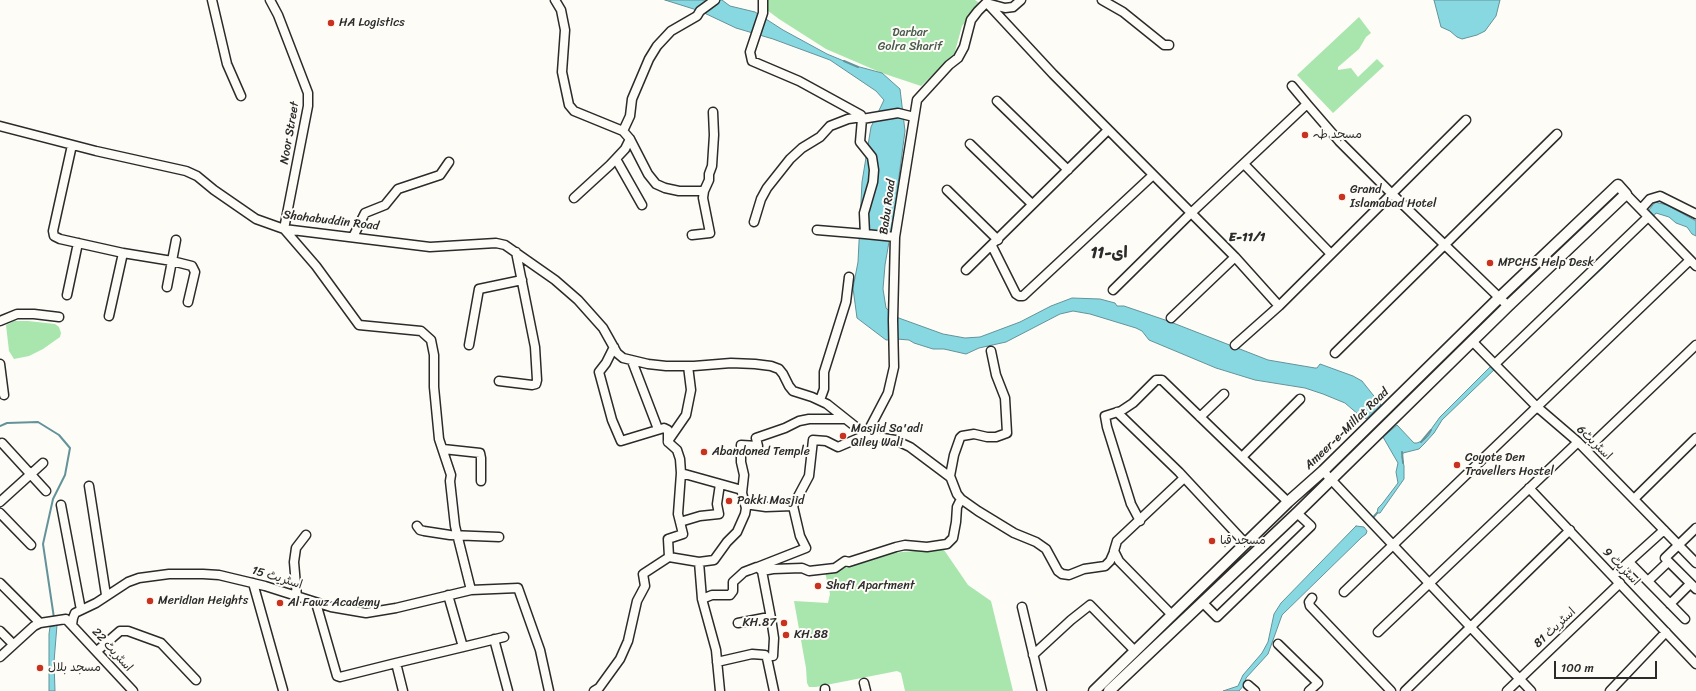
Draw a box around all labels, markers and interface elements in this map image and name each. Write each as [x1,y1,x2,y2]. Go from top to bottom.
place label: HA Logistics [339,16,405,30]
marker: HA Logistics [326,18,336,28]
park label: Darbar Golra Sharif [878,26,942,54]
street label: Noor Street [277,101,303,165]
place label: مسجد طہ [1313,128,1362,142]
marker: مسجد طہ [1300,130,1310,140]
street label: Babu Road [877,179,899,235]
place label: Grand Islamabad Hotel [1350,183,1436,211]
marker: Grand Islamabad Hotel [1337,192,1347,202]
street label: Shahabuddin Road [282,208,380,234]
district label: E-11/1 [1229,230,1265,246]
district label: ای-11 [1090,244,1128,264]
place label: MPCHS Help Desk [1498,256,1594,270]
marker: MPCHS Help Desk [1485,258,1495,268]
street label: Ameer-e-Millat Road [1302,385,1392,473]
place label: Masjid Sa'adi Qiley Wali [851,422,923,450]
street label: اسٹریٹ6 [1573,423,1615,463]
marker: Masjid Sa'adi Qiley Wali [838,431,848,441]
place label: Abandoned Temple [712,445,810,459]
marker: Abandoned Temple [699,447,709,457]
place label: Coyote Den Travellers Hostel [1465,451,1554,479]
marker: Coyote Den Travellers Hostel [1452,460,1462,470]
place label: Pakki Masjid [737,494,804,508]
marker: Pakki Masjid [724,496,734,506]
place label: مسجد قبا [1220,534,1266,548]
marker: مسجد قبا [1207,536,1217,546]
street label: اسٹریٹ 9 [1599,545,1643,589]
street label: اسٹریٹ 15 [250,563,304,593]
place label: Shafi Apartment [826,579,915,593]
marker: Shafi Apartment [813,581,823,591]
place label: Meridian Heights [158,594,248,608]
marker: Meridian Heights [145,596,155,606]
place label: Al Fawz Academy [288,596,380,610]
marker: Al Fawz Academy [275,598,285,608]
street label: اسٹریٹ 81 [1531,605,1579,651]
place label: KH.87 [742,616,776,630]
marker: KH.87 [779,618,789,628]
street label: اسٹریٹ 22 [89,625,135,675]
place label: KH.88 [794,628,828,642]
marker: KH.88 [781,630,791,640]
scale bar [1556,653,1659,679]
text: 100 m [1561,657,1594,679]
place label: مسجد بلال [48,661,101,675]
marker: مسجد بلال [35,663,45,673]

